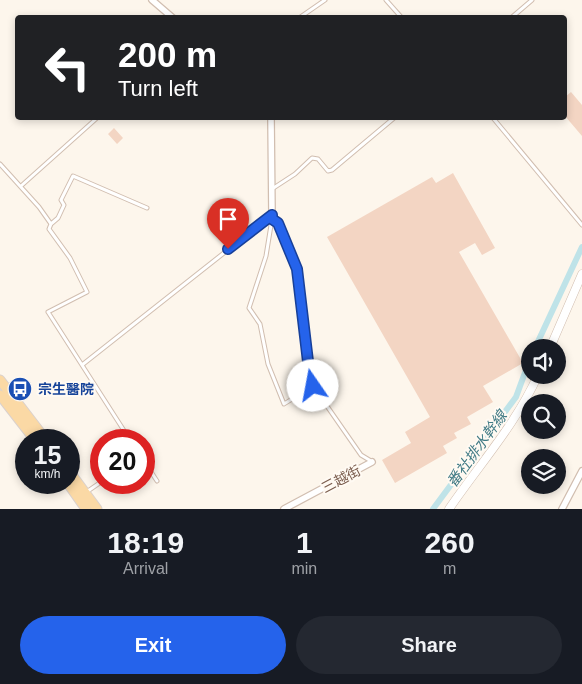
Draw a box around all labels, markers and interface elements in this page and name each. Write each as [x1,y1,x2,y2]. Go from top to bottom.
icon: left [35,35,100,100]
text: 200 m [118,35,217,74]
text: Turn left [118,76,198,101]
pin [207,198,249,249]
icon: arrive [214,205,242,233]
map controls [521,339,566,494]
button: sound [521,339,566,384]
position arrow [286,359,338,411]
bus stop icon: 宗生醫院 [7,376,33,402]
place label: 宗生醫院 [38,381,94,397]
button: search [521,394,566,439]
water label: 番社排水幹線 [443,406,511,490]
speed limit sign: 20 [90,429,155,494]
text: 15 [34,441,61,469]
button: layers [521,449,566,494]
street label: 三越街 [319,462,363,496]
text: km/h [34,467,61,481]
text: 18:19 [107,526,184,559]
text: 1 [296,526,313,559]
text: 260 [425,526,475,559]
text: Arrival [123,560,168,577]
text: min [291,560,317,577]
text: m [443,560,456,577]
button: Exit [20,616,286,674]
button: Share [296,616,562,674]

